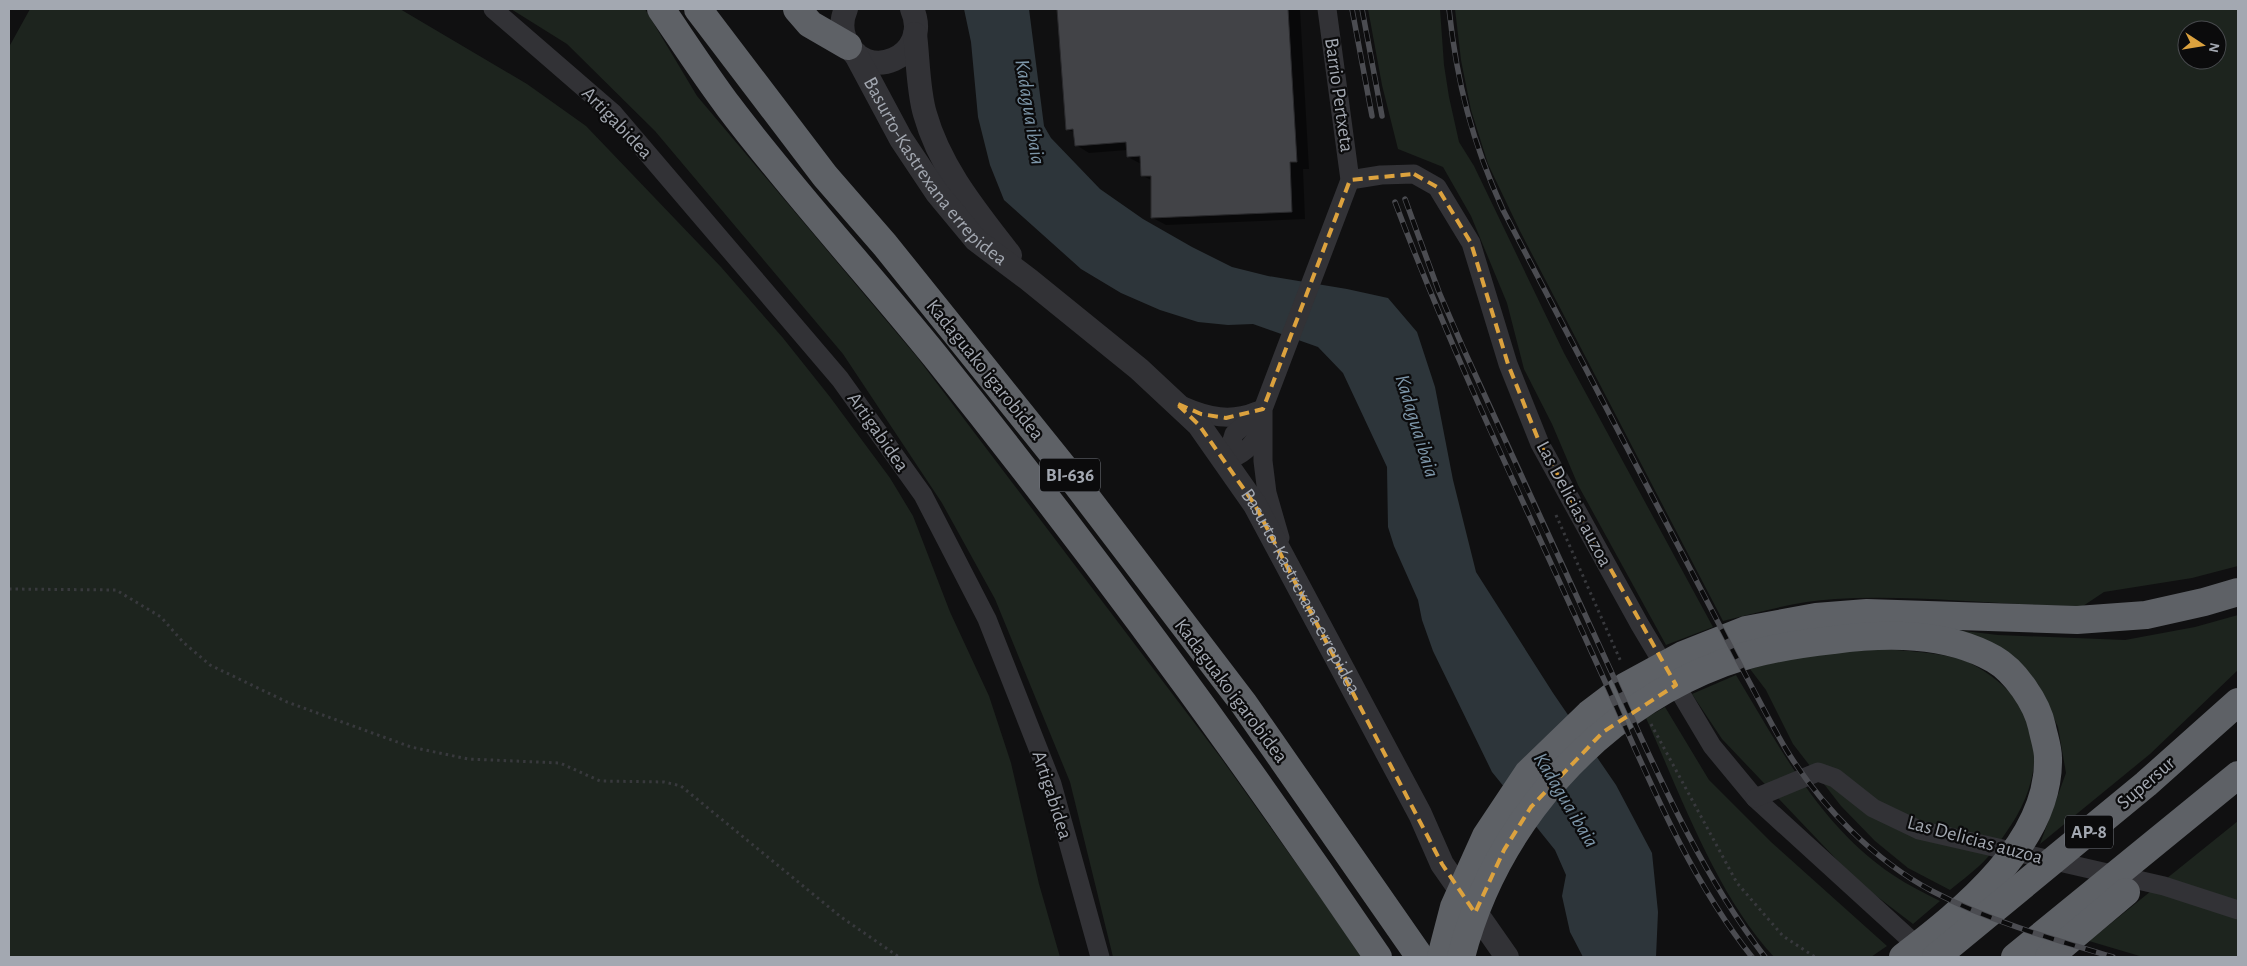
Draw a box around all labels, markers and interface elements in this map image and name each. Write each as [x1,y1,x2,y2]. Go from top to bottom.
north arrow [2177,20,2227,70]
street label: Barrio Pertxeta [1321,36,1357,154]
text: N [2206,41,2222,54]
water label: Kadagua ibaia [1011,58,1049,166]
street label: Basurto-Kastrexana errepidea [860,74,1011,269]
street label: Artigabidea [578,83,656,163]
street label: Kadaguako igarobidea [922,296,1048,444]
water label: Kadagua ibaia [1391,372,1443,480]
street label: Artigabidea [844,389,912,475]
street label: Las Delicias auzoa [1533,438,1615,570]
road number: BI-636 [1040,458,1100,492]
street label: Basurto-Kastrexana errepidea [1237,485,1364,698]
street label: Kadaguako igarobidea [1171,615,1291,767]
street label: Artigabidea [1028,748,1076,842]
water label: Kadagua ibaia [1530,749,1602,851]
street label: Supersur [2113,752,2179,813]
street label: Las Delicias auzoa [1905,812,2045,868]
road number: AP-8 [2065,816,2113,849]

